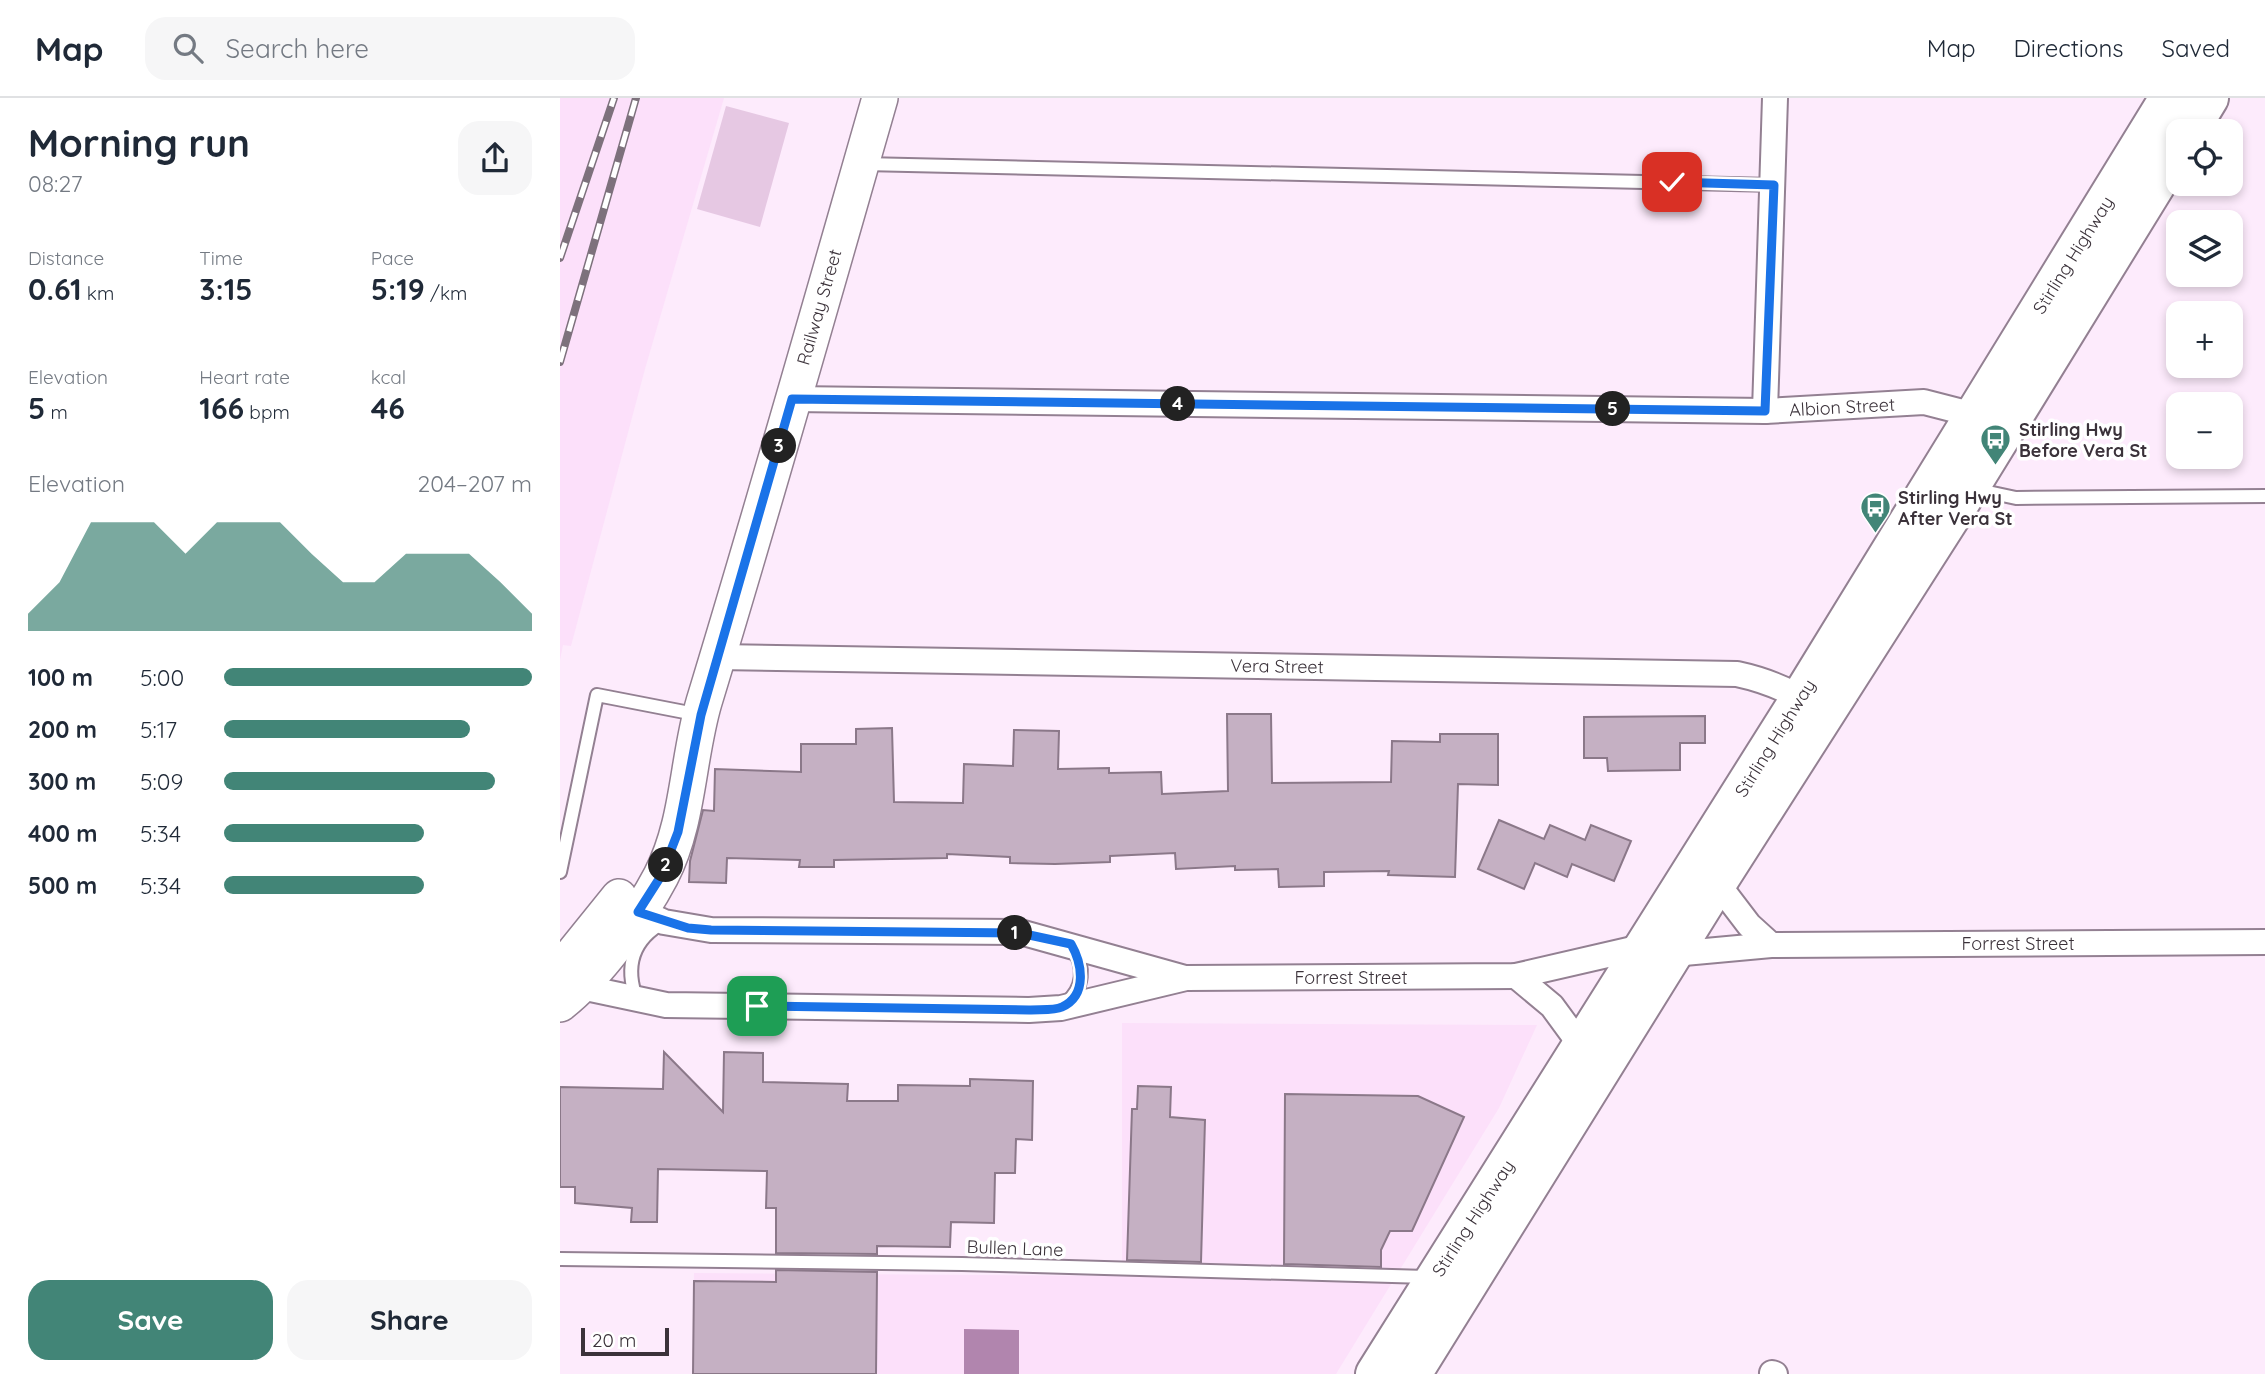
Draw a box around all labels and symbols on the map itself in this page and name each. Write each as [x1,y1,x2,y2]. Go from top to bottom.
pin [1642,152,1702,212]
street label: Stirling Highway [2028,192,2118,318]
street label: Railway Street [791,246,847,368]
pin: 4 [1160,386,1196,422]
pin: 5 [1596,392,1630,426]
street label: Albion Street [1789,393,1895,421]
place label: Stirling Hwy Before Vera St [2019,418,2147,462]
bus stop icon: Stirling Hwy Before Vera St [1979,422,2013,466]
pin: 3 [762,428,796,464]
place label: Stirling Hwy After Vera St [1898,486,2013,530]
bus stop icon: Stirling Hwy After Vera St [1858,490,1892,534]
street label: Vera Street [1230,654,1324,678]
street label: Stirling Highway [1730,675,1820,801]
pin: 2 [648,848,684,882]
pin: 1 [998,916,1032,950]
street label: Forrest Street [1961,932,2075,955]
street label: Forrest Street [1294,966,1408,989]
pin [727,976,787,1036]
street label: Stirling Highway [1427,1155,1519,1281]
street label: Bullen Lane [966,1235,1064,1261]
scale bar [581,1325,668,1357]

